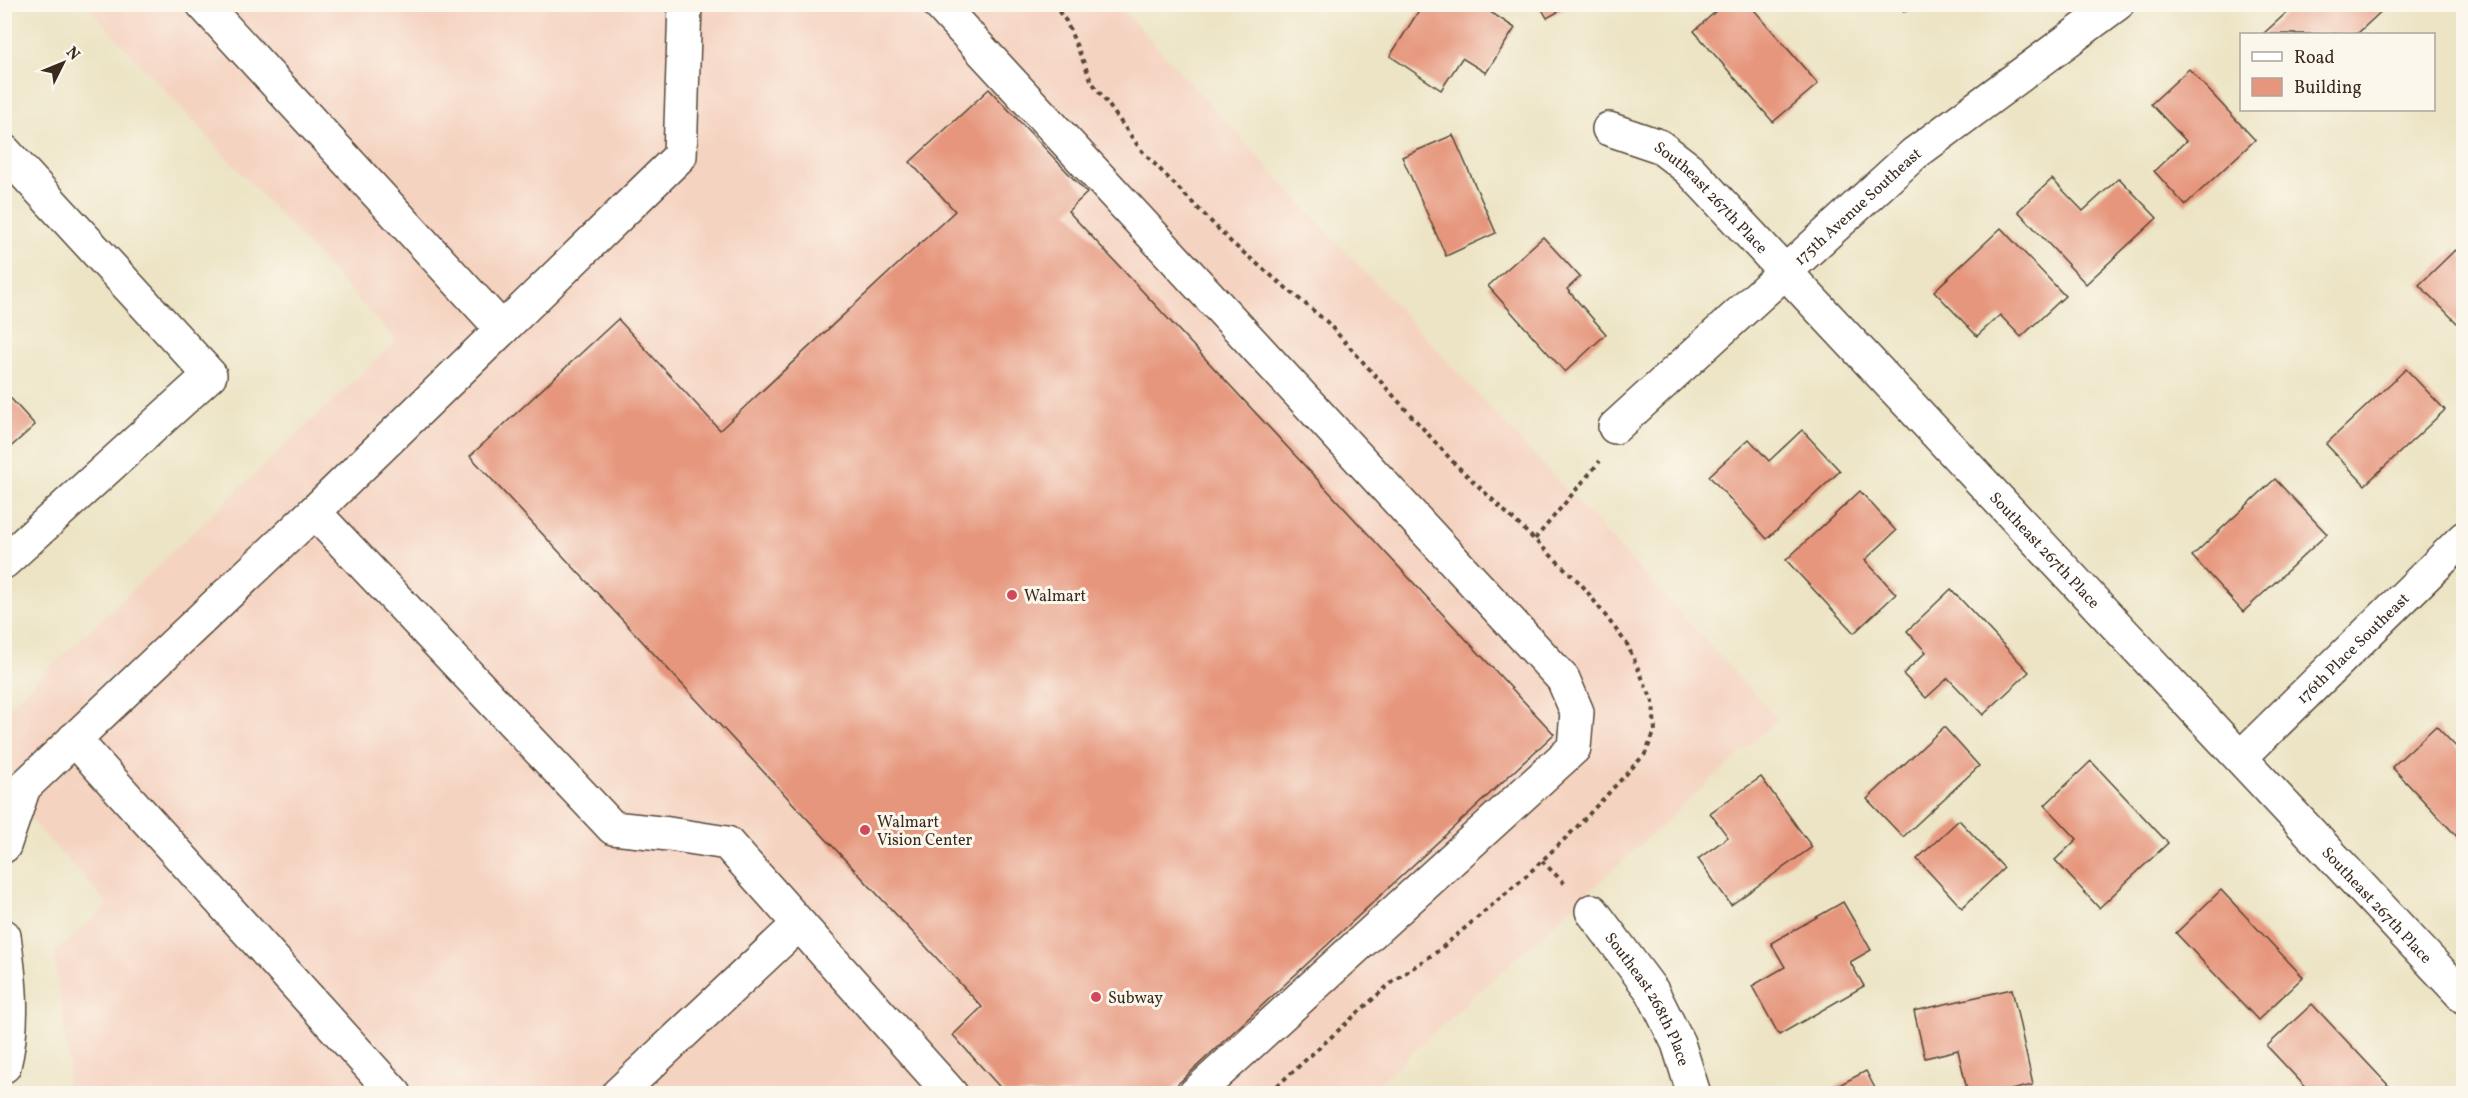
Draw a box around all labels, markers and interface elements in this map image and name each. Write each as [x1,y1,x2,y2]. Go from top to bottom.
north arrow [33,33,93,93]
legend [2240,33,2435,111]
text: N [60,42,85,66]
text: Road [2294,46,2335,71]
text: Building [2294,76,2362,101]
street label: Southeast 267th Place [1649,137,1772,259]
street label: 175th Avenue Southeast [1790,143,1927,271]
street label: Southeast 267th Place [1984,488,2104,614]
place label: Walmart [1024,586,1087,608]
marker: Walmart [1005,588,1019,602]
street label: 176th Place Southeast [2292,588,2415,710]
place label: Walmart Vision Center [877,812,973,852]
marker: Walmart Vision Center [858,823,872,837]
street label: Southeast 267th Place [2316,843,2436,969]
street label: Southeast 268th Place [1599,928,1694,1069]
place label: Subway [1108,988,1163,1010]
marker: Subway [1089,990,1103,1004]

